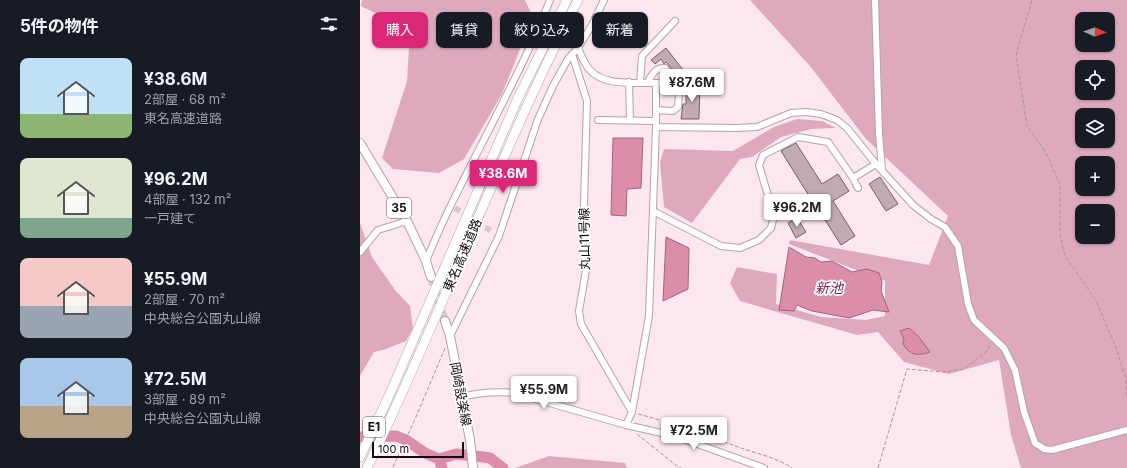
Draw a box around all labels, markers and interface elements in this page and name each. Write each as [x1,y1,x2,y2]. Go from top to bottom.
chip: 購入 [372,12,428,48]
chip: 賃貸 [436,12,492,48]
chip: 絞り込み [500,12,584,48]
chip: 新着 [592,12,648,48]
north arrow [1075,12,1115,52]
map controls [1075,12,1115,244]
icon: filters [318,13,340,35]
text: 5件の物件 [20,16,99,36]
button: locate [1075,60,1115,100]
text: ¥38.6M [144,69,207,89]
pin: ¥87.6M [659,69,725,103]
icon: home [52,74,100,122]
text: ¥87.6M [669,74,715,90]
text: 2部屋 · 68 m² [144,91,226,107]
button: layers [1075,108,1115,148]
text: 東名高速道路 [144,110,222,126]
button: + [1075,156,1115,196]
pin: ¥38.6M [470,160,536,194]
text: ¥38.6M [479,165,527,181]
text: ¥96.2M [144,169,208,189]
icon: home [52,174,100,222]
text: 4部屋 · 132 m² [144,191,232,207]
pin: ¥96.2M [764,194,830,228]
road number: 35 [387,198,411,218]
text: ¥96.2M [773,199,821,215]
button: − [1075,204,1115,244]
street label: 丸山11号線 [575,208,593,270]
text: 一戸建て [144,210,196,226]
street label: 東名高速道路 [439,216,485,294]
text: ¥55.9M [144,269,207,289]
icon: home [52,274,100,322]
water label: 新池 [815,279,845,296]
text: 2部屋 · 70 m² [144,291,225,307]
text: 中央総合公園丸山線 [144,310,261,326]
street label: 岡崎設楽線 [447,361,475,427]
text: ¥72.5M [144,369,207,389]
icon: home [52,374,100,422]
pin: ¥55.9M [511,376,577,410]
text: ¥55.9M [520,381,568,397]
text: 3部屋 · 89 m² [144,391,226,407]
text: 中央総合公園丸山線 [144,410,261,426]
road number: E1 [363,417,385,437]
pin: ¥72.5M [661,417,727,451]
text: ¥72.5M [670,422,718,438]
scale bar [372,440,464,459]
text: 100 m [378,442,409,456]

